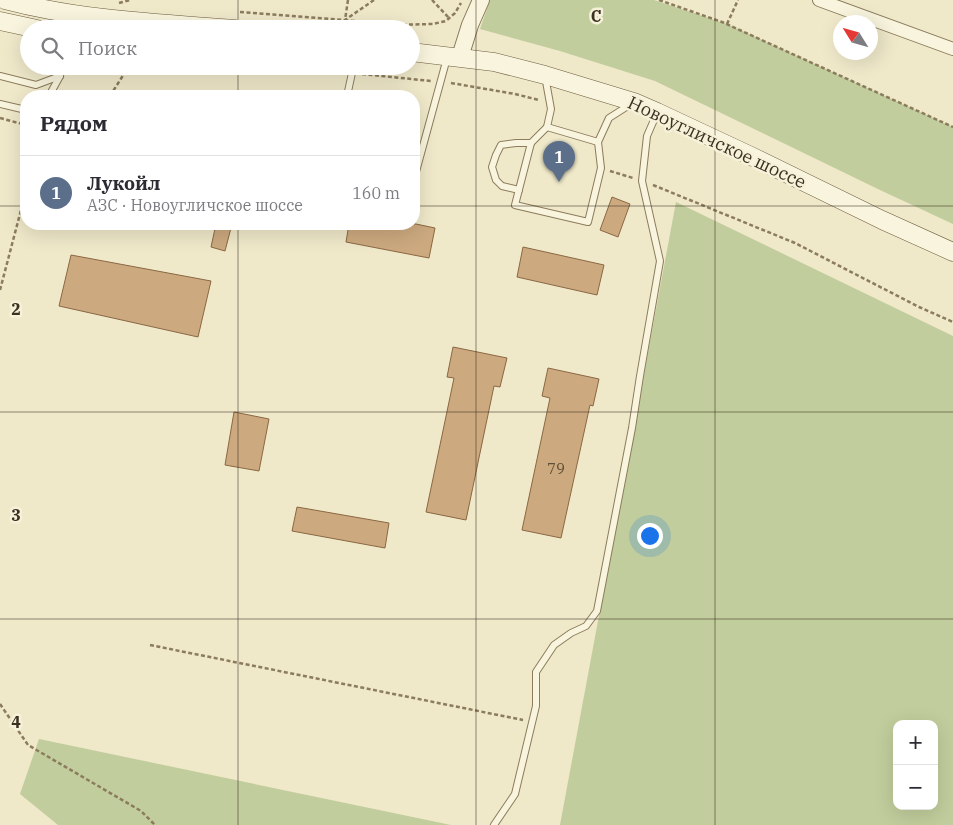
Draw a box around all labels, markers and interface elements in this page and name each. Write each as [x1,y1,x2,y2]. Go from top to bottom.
text: C [591,6,601,26]
north arrow [833,15,878,60]
search box [20,20,420,75]
icon: search [38,34,66,62]
text: Поиск [78,36,137,60]
street label: Новоугличское шоссе [624,91,810,193]
text: Рядом [40,109,108,137]
pin: 1 [543,141,575,182]
text: Лукойл [87,171,160,195]
text: 1 [51,183,61,203]
text: 160 m [352,183,400,203]
text: АЗС · Новоугличское шоссе [87,195,303,215]
text: 2 [11,299,21,319]
house number: 79 [547,459,565,478]
text: 3 [11,505,21,525]
your location [637,523,663,549]
text: 4 [11,712,21,732]
map controls [893,720,938,810]
button: + [893,720,938,765]
button: − [893,765,938,810]

